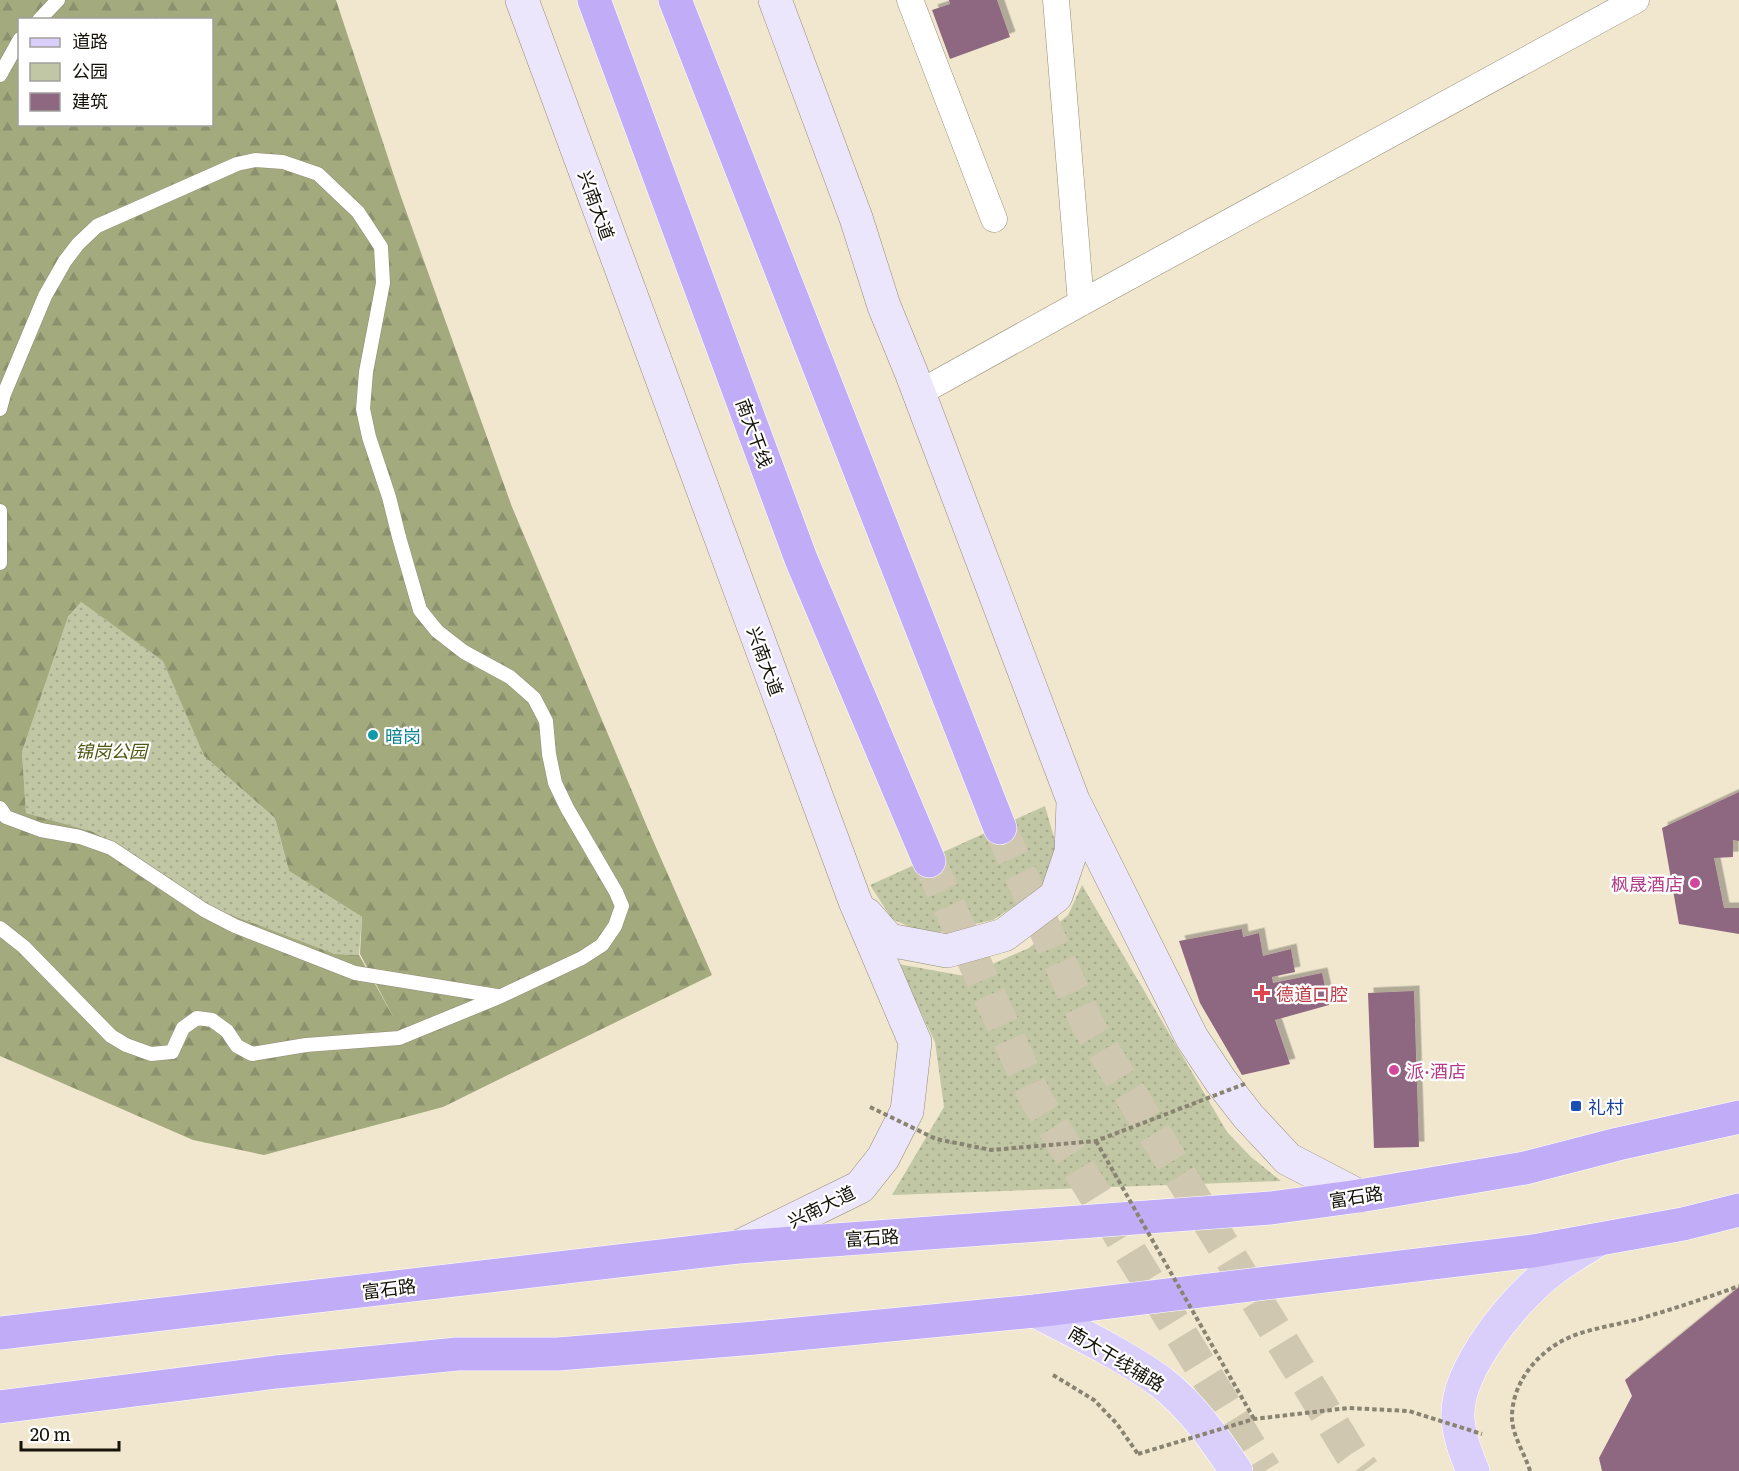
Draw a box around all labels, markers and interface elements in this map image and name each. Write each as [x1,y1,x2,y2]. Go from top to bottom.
legend [18,18,213,126]
text: 道路 [72,27,108,54]
text: 公园 [72,57,108,84]
text: 建筑 [72,87,108,114]
street label: 兴南大道 [572,167,622,243]
street label: 南大干线 [730,395,780,471]
street label: 兴南大道 [741,623,791,699]
place label: 暗岗 [385,722,421,749]
marker: 暗岗 [366,728,380,742]
park label: 锦岗公园 [75,737,150,764]
place label: 枫晟酒店 [1611,870,1683,897]
marker: 枫晟酒店 [1688,876,1702,890]
place label: 德道口腔 [1276,980,1348,1007]
marker: 德道口腔 [1253,984,1271,1002]
place label: 派·酒店 [1406,1057,1466,1084]
marker: 派·酒店 [1387,1063,1401,1077]
place label: 礼村 [1588,1093,1624,1120]
marker: 礼村 [1569,1099,1583,1113]
street label: 兴南大道 [783,1178,859,1234]
street label: 富石路 [1327,1178,1385,1214]
street label: 富石路 [844,1222,900,1252]
street label: 富石路 [361,1271,417,1305]
street label: 南大干线辅路 [1064,1319,1170,1397]
scale bar [21,1414,118,1452]
text: 20 m [30,1420,71,1447]

